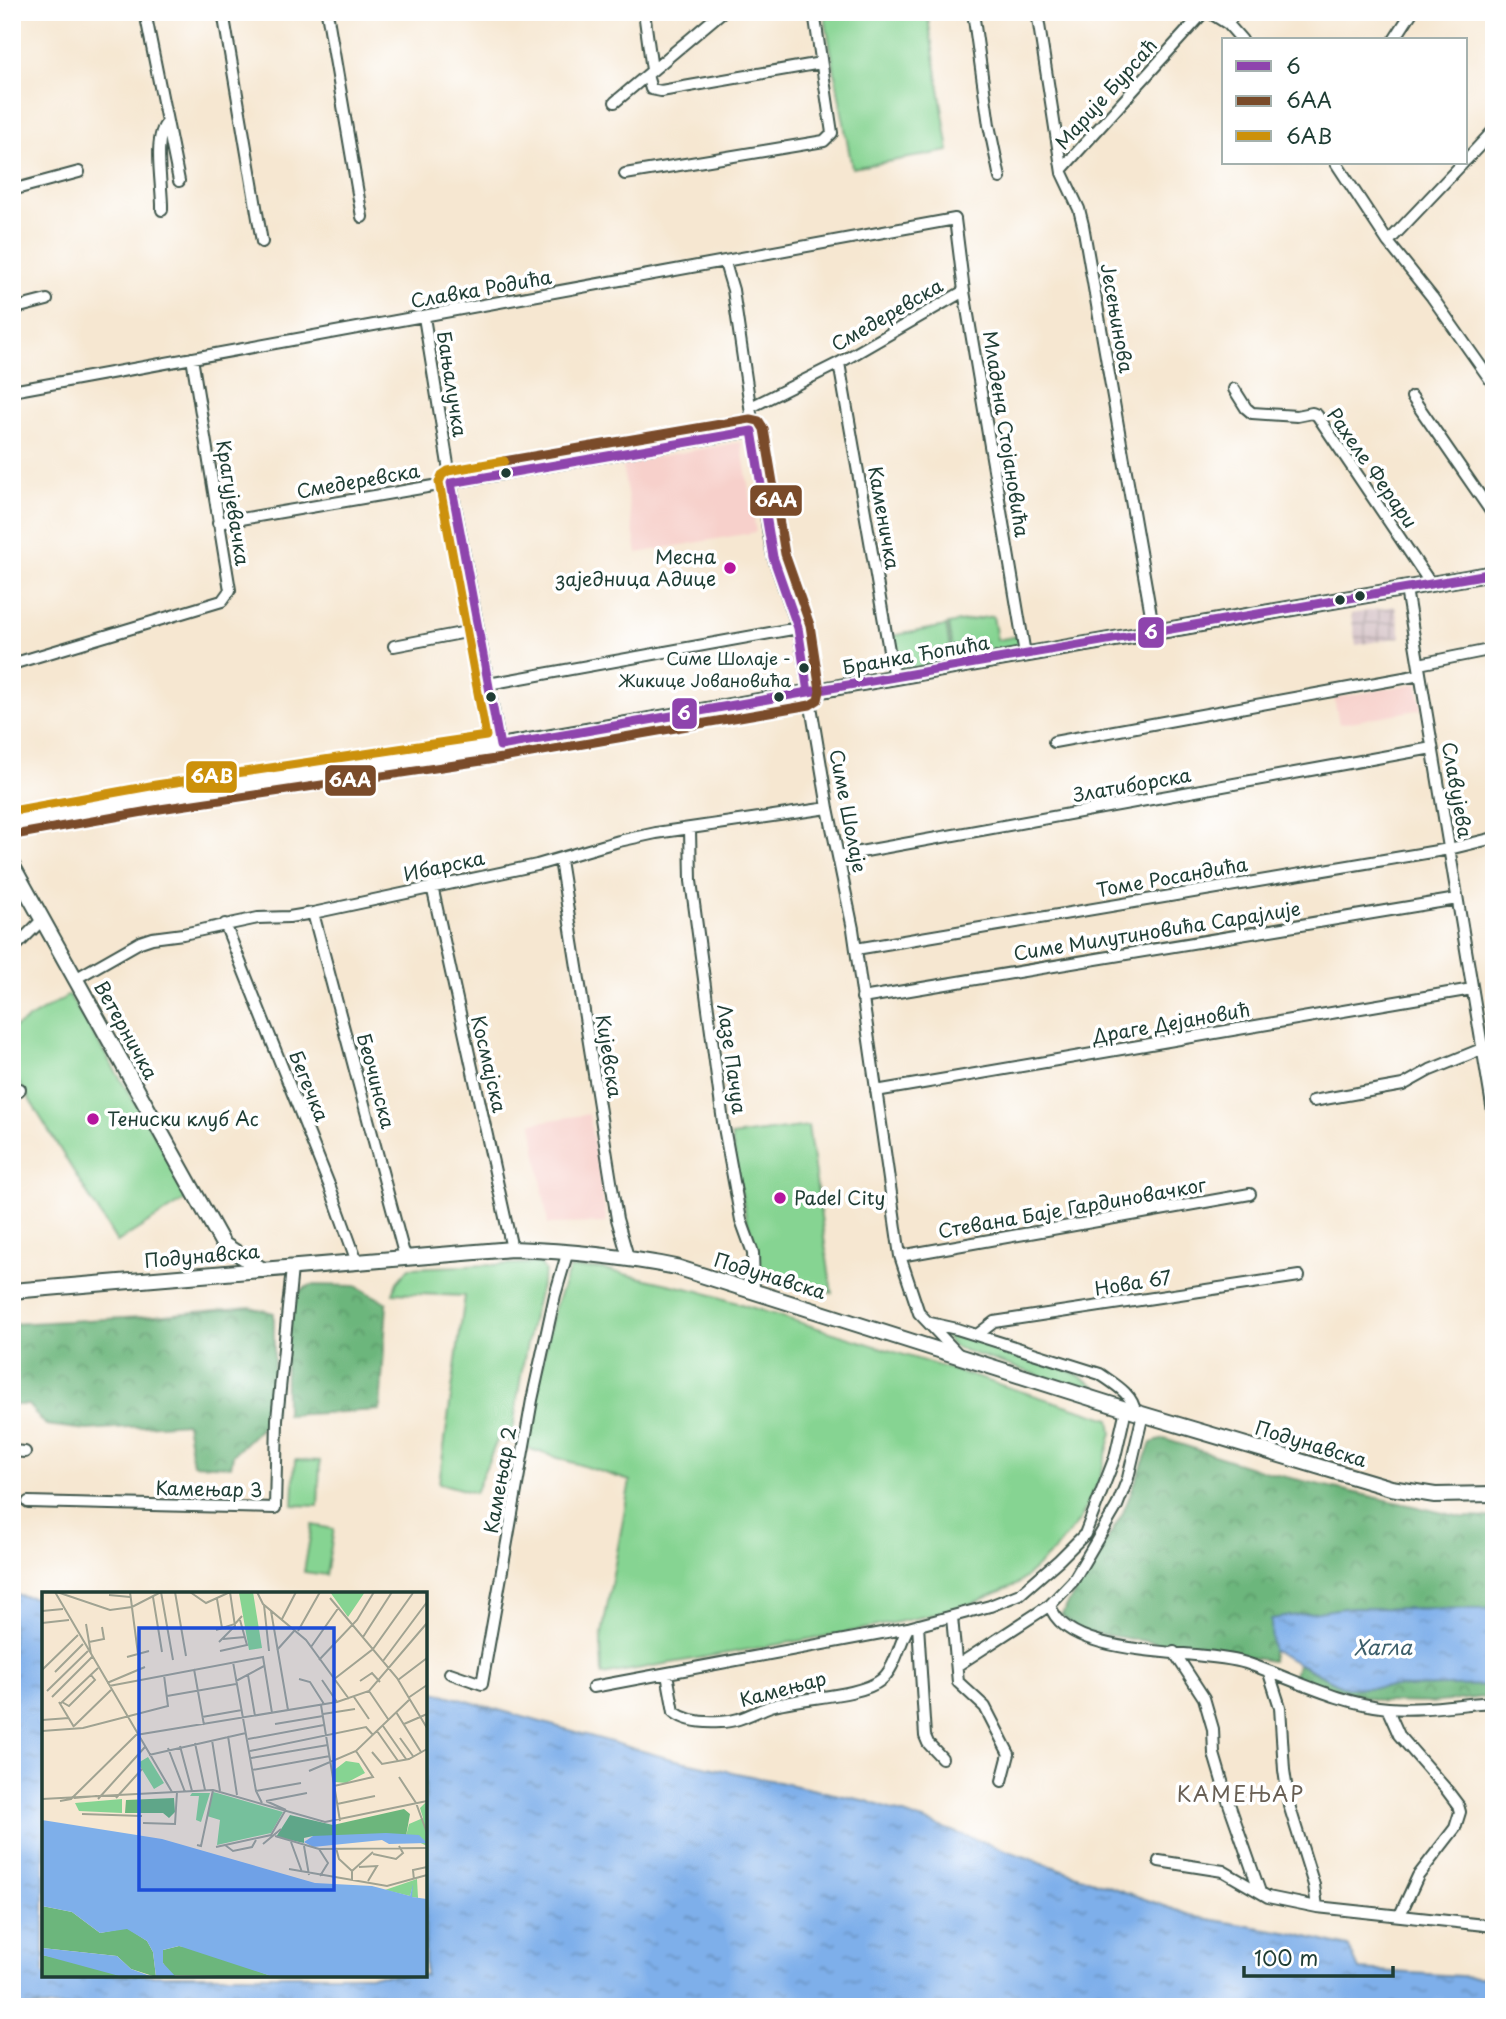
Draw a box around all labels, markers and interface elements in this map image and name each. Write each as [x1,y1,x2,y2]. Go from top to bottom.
street label: Марије Бурсаћ [1048,32,1163,155]
legend [1222,38,1468,164]
text: 6 [1286,49,1301,81]
text: 6AA [1286,83,1332,115]
text: 6AB [1286,119,1332,151]
street label: Јесењинова [1095,261,1141,375]
street label: Славка Родића [408,262,554,314]
street label: Смедеревска [826,271,948,357]
street label: Бањалучка [431,329,475,439]
street label: Младена Стојановића [977,329,1037,539]
street label: Рахеле Ферари [1321,401,1425,533]
street label: Крагујевачка [210,438,258,568]
street label: Смедеревска [294,455,422,505]
street label: Каменичка [862,464,908,572]
unlabelled marker [499,466,513,480]
line badge: 6AA [749,484,803,517]
text: 6AA [755,485,797,513]
place label: Месна заједница Адице [555,542,716,592]
marker: Месна заједница Адице [722,560,738,576]
unlabelled marker [1353,589,1367,603]
unlabelled marker [1333,593,1347,607]
line badge: 6 [1137,616,1165,649]
text: 6 [1144,617,1158,645]
street label: Бранка Ћопића [840,627,991,681]
place label: Симе Шолаје - Жикице Јовановића [619,645,791,693]
marker: Симе Шолаје - Жикице Јовановића [797,661,811,675]
unlabelled marker [484,690,498,704]
unlabelled marker [772,690,786,704]
line badge: 6 [671,697,698,730]
text: 6 [677,698,691,726]
street label: Славујева [1436,739,1480,840]
street label: Симе Шолаје [823,747,875,875]
line badge: 6AB [185,760,238,794]
street label: Златиборска [1070,760,1193,808]
text: 6AB [191,761,233,789]
line badge: 6AA [324,764,377,797]
text: 6AA [329,765,371,793]
street label: Ибарска [401,843,487,887]
street label: Томе Росандића [1094,849,1250,903]
street label: Симе Милутиновића Сарајлије [1011,893,1302,967]
street label: Ветерничка [88,975,166,1084]
street label: Драге Дејановић [1089,994,1252,1050]
street label: Лазе Пачуа [711,1002,755,1116]
street label: Кијевска [590,1012,630,1100]
street label: Космајска [465,1013,515,1115]
street label: Беочинска [351,1030,403,1132]
street label: Бегечка [283,1046,337,1125]
place label: Тениски клуб Ас [107,1104,259,1132]
marker: Тениски клуб Ас [85,1111,101,1127]
street label: Стевана Баје Гардиновачког [936,1170,1209,1244]
place label: Padel City [794,1183,885,1211]
marker: Padel City [772,1190,788,1206]
street label: Подунавска [143,1236,261,1274]
street label: Подунавска [711,1245,830,1305]
street label: Нова 67 [1092,1262,1173,1302]
street label: Подунавска [1252,1413,1371,1473]
street label: Камењар 2 [476,1424,522,1535]
street label: Камењар 3 [155,1473,263,1503]
inset map [42,1592,427,1977]
water label: Хагла [1354,1630,1413,1662]
street label: Камењар [736,1663,829,1713]
district label: КАМЕЊАР [1177,1777,1305,1809]
scale bar [1244,1935,1392,1979]
text: 100 m [1254,1941,1318,1973]

